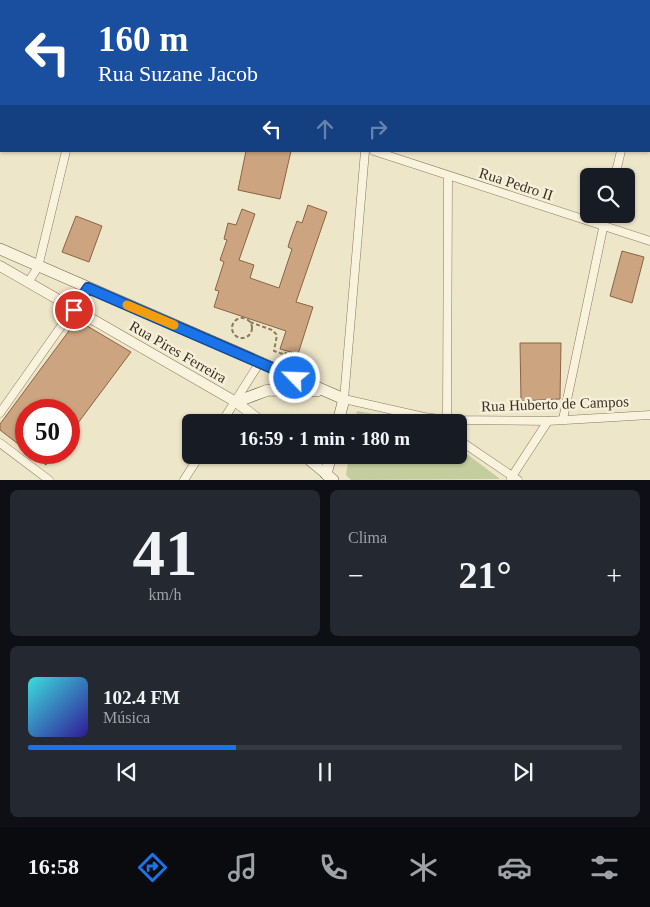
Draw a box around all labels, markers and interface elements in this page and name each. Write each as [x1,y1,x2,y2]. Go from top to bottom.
icon: left [15,20,80,85]
text: 160 m [98,20,188,59]
text: Rua Suzane Jacob [98,61,258,86]
icon: left [258,115,286,143]
icon: ahead [311,115,339,143]
icon: right [364,115,392,143]
street label: Rua Pedro II [477,165,555,203]
map controls [580,168,635,223]
button: search [580,168,635,223]
pin [53,289,95,331]
icon: arrive [60,296,88,324]
street label: Rua Pires Ferreira [127,318,230,386]
position arrow [268,351,320,403]
street label: Rua Huberto de Campos [481,393,629,415]
speed limit sign: 50 [15,399,80,464]
text: 16:59 · 1 min · 180 m [239,428,410,449]
text: 41 [133,517,198,589]
text: Clima [348,529,387,546]
text: 21° [458,554,512,596]
text: − [348,560,364,591]
text: + [606,560,622,591]
text: km/h [149,586,181,603]
text: 102.4 FM [103,687,180,708]
text: Música [103,709,150,726]
icon: previous [113,758,141,786]
icon: pause [311,758,339,786]
icon: next [509,758,537,786]
icon: directions [135,850,170,885]
icon: music [225,850,260,885]
icon: phone [316,850,351,885]
icon: climate [406,850,441,885]
icon: car [497,850,532,885]
icon: filters [587,850,622,885]
text: 16:58 [28,854,79,879]

